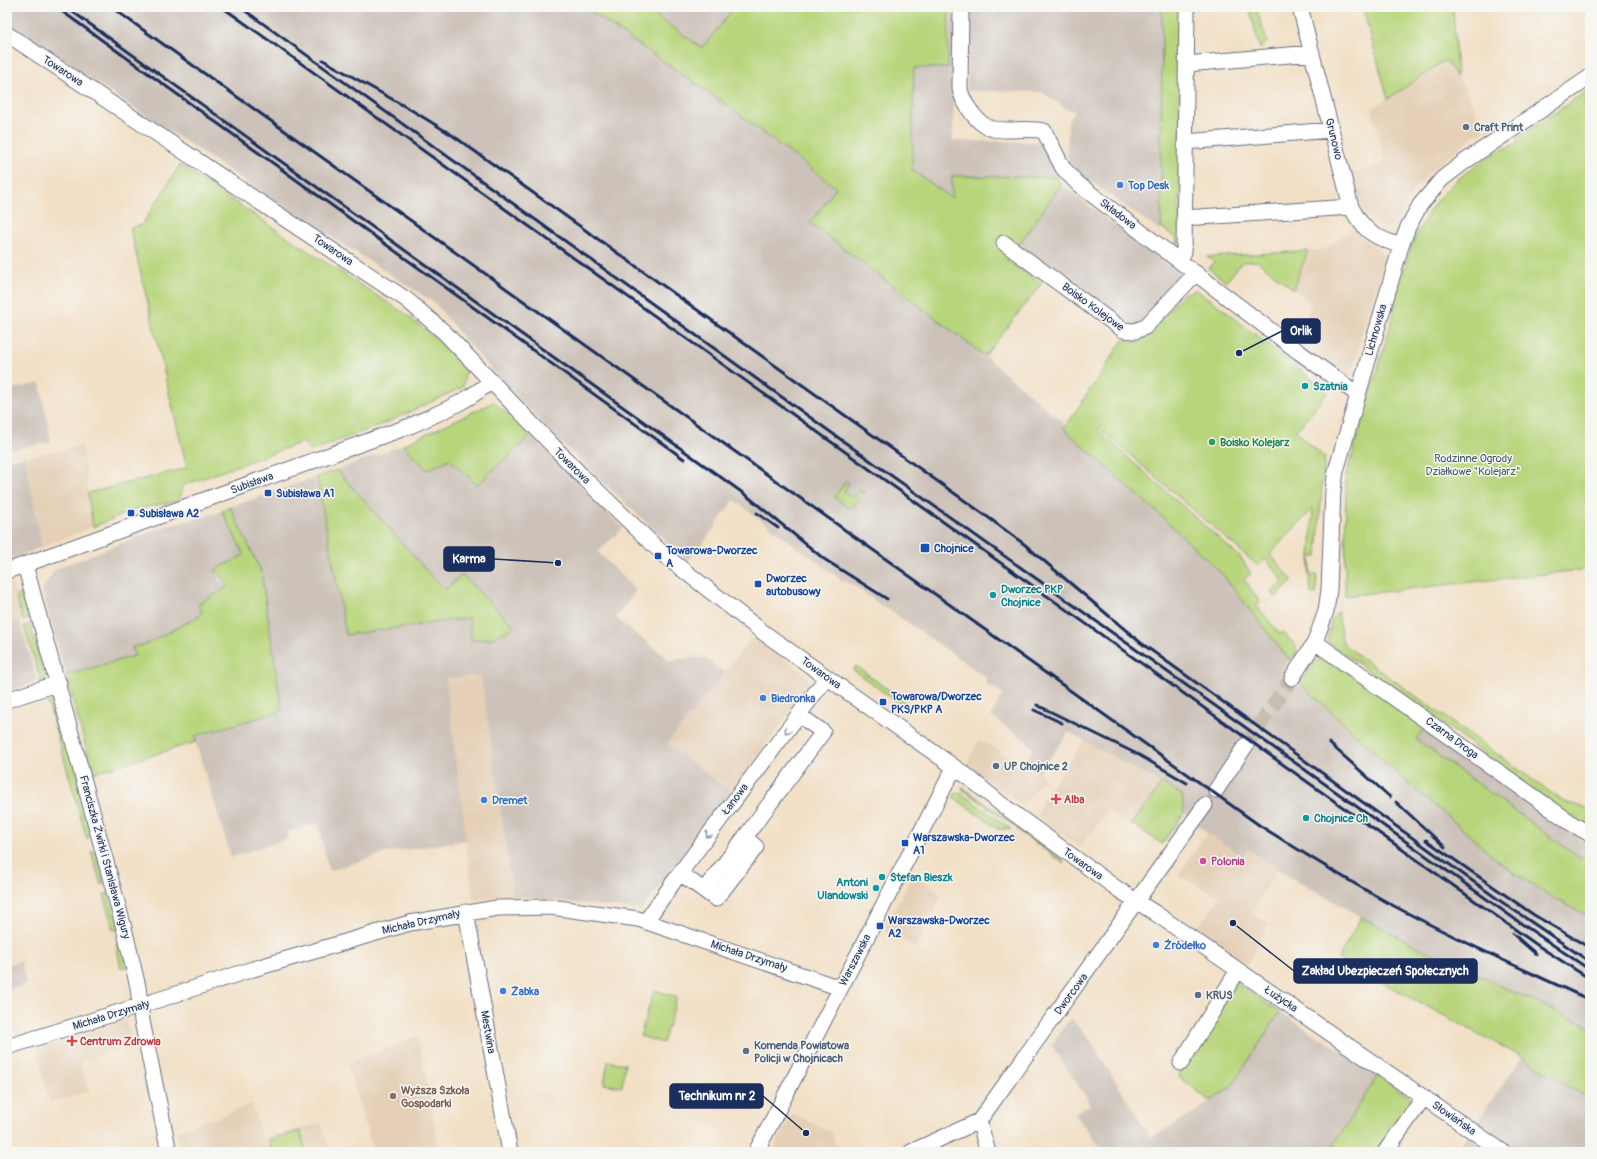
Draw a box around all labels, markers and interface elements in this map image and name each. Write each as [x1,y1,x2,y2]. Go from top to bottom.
street label: Towarowa [40,53,86,89]
street label: Grunowo [1323,117,1345,161]
place label: Craft Print [1474,121,1524,134]
marker: Craft Print [1461,122,1471,132]
place label: Top Desk [1127,179,1169,192]
marker: Top Desk [1115,180,1125,190]
street label: Składowa [1097,196,1139,232]
street label: Towarowa [310,232,356,268]
street label: Boisko Kolejowe [1059,280,1127,334]
street label: Lichnowska [1362,303,1390,357]
callout: Orlik [1282,319,1320,343]
text: Orlik [1290,324,1313,339]
place label: Szatnia [1313,380,1348,393]
marker: Szatnia [1300,381,1310,391]
place label: Boisko Kolejarz [1220,436,1290,449]
marker: Boisko Kolejarz [1207,437,1217,447]
street label: Towarowa [551,445,593,487]
park label: Rodzinne Ogrody Działkowe "Kolejarz" [1426,452,1520,478]
street label: Subisława [229,469,275,497]
place label: Subisława A1 [276,487,334,500]
marker: Subisława A1 [263,488,273,498]
place label: Subisława A2 [139,507,199,520]
marker: Subisława A2 [126,508,136,518]
marker: Chojnice [919,542,931,554]
place label: Chojnice [934,542,974,555]
place label: Towarowa-Dworzec A [665,544,758,570]
callout: Karma [444,547,494,571]
marker: Towarowa-Dworzec A [653,551,663,561]
text: Karma [452,552,486,567]
place label: Dworzec autobusowy [766,572,821,598]
marker: Dworzec autobusowy [753,579,763,589]
place label: Dworzec PKP Chojnice [1001,583,1063,609]
marker: Dworzec PKP Chojnice [988,590,998,600]
street label: Towarowa [799,654,843,692]
place label: Towarowa/Dworzec PKS/PKP A [890,690,982,716]
place label: Biedronka [771,692,815,705]
marker: Biedronka [758,693,768,703]
marker: Towarowa/Dworzec PKS/PKP A [878,697,888,707]
street label: Czarna Droga [1423,714,1481,762]
one-way arrow [784,726,791,733]
place label: UP Chojnice 2 [1004,760,1068,773]
marker: UP Chojnice 2 [991,761,1001,771]
street label: Franciszka Żwirki i Stanisława Wigury [77,774,133,940]
street label: Łanowa [718,781,751,818]
place label: Alba [1064,793,1084,806]
place label: Dremet [492,794,528,807]
marker: Alba [1051,794,1061,804]
marker: Dremet [479,795,489,805]
place label: Chojnice Ch [1314,812,1368,825]
marker: Chojnice Ch [1301,813,1311,823]
one-way arrow [706,830,713,837]
place label: Warszawska-Dworzec A1 [913,831,1015,857]
marker: Warszawska-Dworzec A1 [900,838,910,848]
street label: Towarowa [1061,845,1105,883]
place label: Polonia [1211,855,1245,868]
marker: Polonia [1198,856,1208,866]
place label: Stefan Bieszk [890,871,953,884]
marker: Stefan Bieszk [877,872,887,882]
place label: Antoni Ulandowski [817,876,868,902]
marker: Antoni Ulandowski [871,883,881,893]
street label: Michała Drzymały [381,907,461,937]
place label: Warszawska-Dworzec A2 [888,914,990,940]
marker: Warszawska-Dworzec A2 [875,921,885,931]
street label: Warszawska [836,932,874,988]
street label: Michała Drzymały [709,938,789,975]
place label: Źródełko [1164,938,1206,952]
marker: Źródełko [1151,940,1161,950]
callout: Zakład Ubezpieczeń Społecznych [1294,959,1477,983]
text: Zakład Ubezpieczeń Społecznych [1301,964,1469,979]
street label: Dworcowa [1052,971,1090,1017]
street label: Łużycka [1261,983,1300,1015]
place label: Żabka [511,985,539,998]
marker: Żabka [498,986,508,996]
place label: KRUS [1206,989,1233,1002]
marker: KRUS [1193,990,1203,1000]
street label: Michała Drzymały [71,997,151,1033]
street label: Mestwina [478,1010,498,1054]
place label: Centrum Zdrowia [80,1035,161,1048]
marker: Centrum Zdrowia [67,1036,77,1046]
place label: Komenda Powiatowa Policji w Chojnicach [754,1039,849,1065]
marker: Komenda Powiatowa Policji w Chojnicach [741,1046,751,1056]
place label: Wyższa Szkoła Gospodarki [401,1084,469,1110]
callout: Technikum nr 2 [670,1084,763,1108]
text: Technikum nr 2 [678,1089,756,1104]
marker: Wyższa Szkoła Gospodarki [388,1091,398,1101]
street label: Słowiańska [1430,1098,1478,1138]

